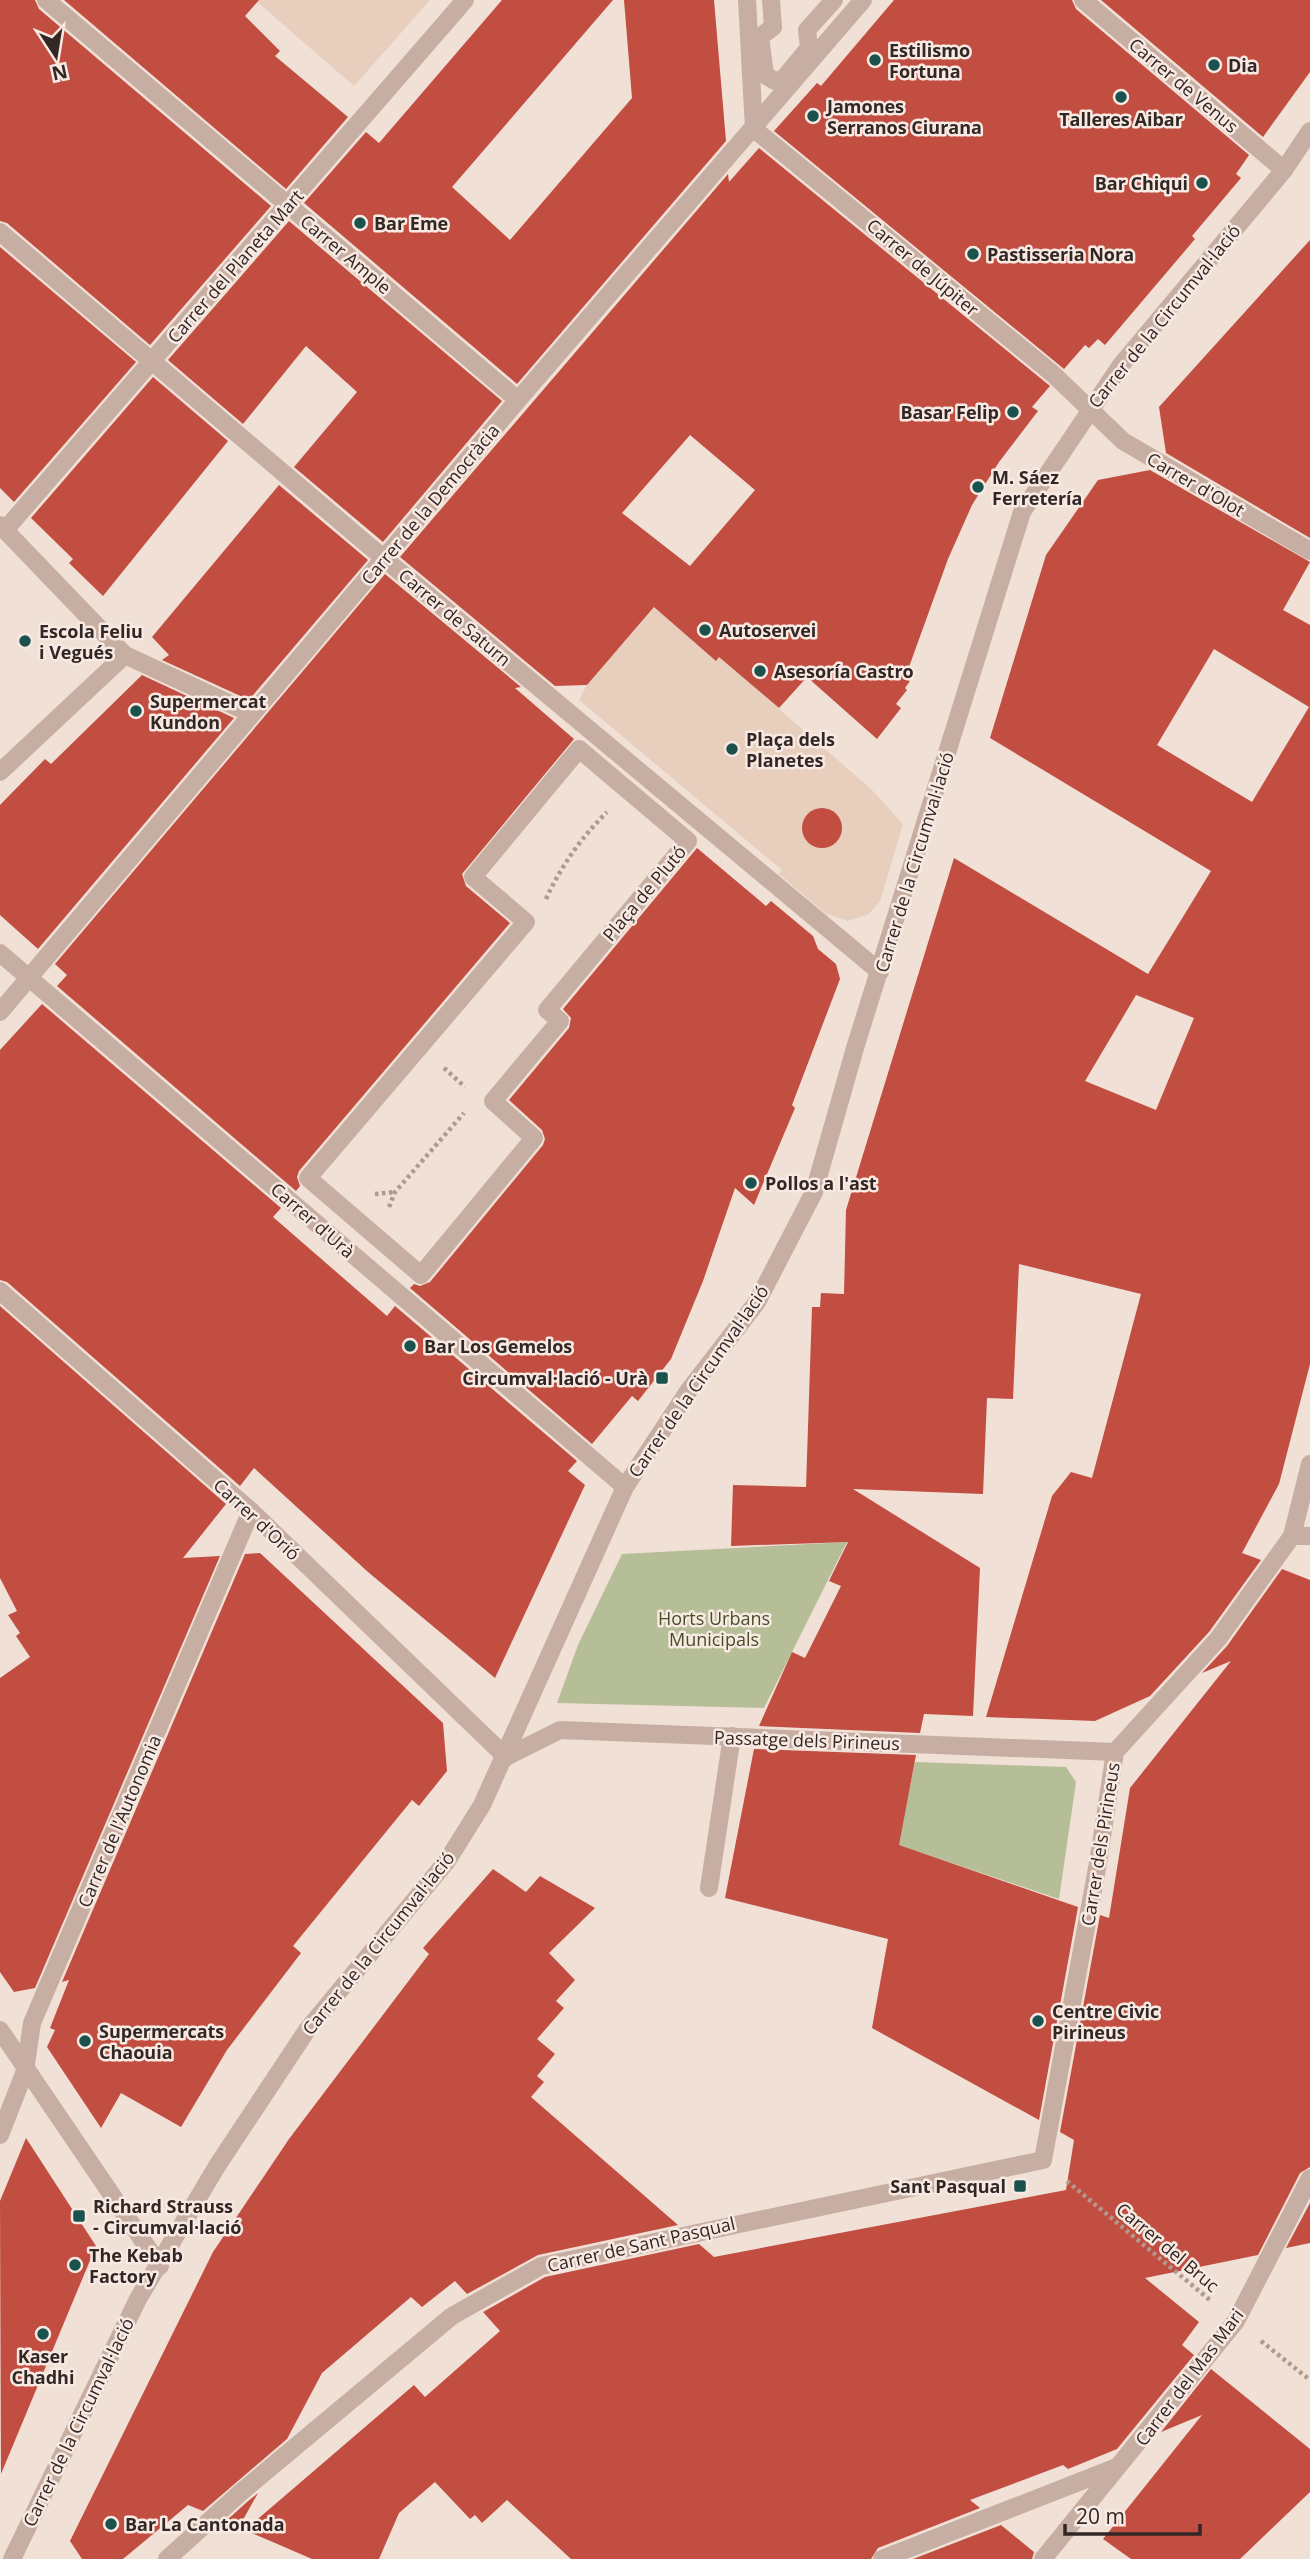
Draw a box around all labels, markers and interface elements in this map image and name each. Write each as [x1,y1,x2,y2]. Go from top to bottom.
north arrow [21,21,91,91]
street label: Carrer de Venus [1124,32,1244,138]
place label: Estilismo Fortuna [889,38,970,83]
marker: Estilismo Fortuna [867,52,883,68]
place label: Dia [1228,53,1258,77]
marker: Dia [1206,57,1222,73]
text: N [49,58,70,87]
marker: Talleres Aibar [1113,89,1129,105]
place label: Jamones Serranos Ciurana [825,94,982,139]
place label: Talleres Aibar [1059,107,1183,131]
marker: Jamones Serranos Ciurana [805,108,821,124]
place label: Bar Chiqui [1095,171,1188,195]
marker: Bar Chiqui [1194,175,1210,191]
street label: Carrer del Planeta Mart [162,184,308,348]
street label: Carrer Ample [295,209,397,299]
place label: Bar Eme [374,211,448,235]
street label: Carrer de Júpiter [862,213,985,321]
marker: Bar Eme [352,215,368,231]
street label: Carrer de la Circumval·lació [1082,219,1246,413]
place label: Pastisseria Nora [987,242,1134,266]
marker: Pastisseria Nora [965,246,981,262]
place label: Basar Felip [900,400,999,424]
marker: Basar Felip [1005,404,1021,420]
street label: Carrer de la Democràcia [356,419,504,589]
street label: Carrer d'Olot [1143,446,1249,522]
place label: M. Sáez Ferretería [992,465,1082,510]
marker: M. Sáez Ferretería [970,479,986,495]
street label: Carrer de Saturn [394,563,516,671]
place label: Autoservei [719,618,816,642]
place label: Escola Feliu i Vegués [39,619,143,664]
marker: Autoservei [697,622,713,638]
marker: Escola Feliu i Vegués [17,633,33,649]
place label: Asesoría Castro [774,659,914,683]
marker: Asesoría Castro [752,663,768,679]
place label: Supermercat Kundon [150,689,267,734]
marker: Supermercat Kundon [128,703,144,719]
place label: Plaça dels Planetes [746,727,835,772]
marker: Plaça dels Planetes [724,741,740,757]
street label: Carrer de la Circumval·lació [869,749,959,975]
street label: Plaça de Plutó [597,840,691,946]
place label: Pollos a l'ast [765,1171,877,1195]
marker: Pollos a l'ast [743,1175,759,1191]
street label: Carrer d'Urà [266,1177,360,1263]
street label: Carrer de la Circumval·lació [622,1280,774,1482]
place label: Bar Los Gemelos [424,1334,572,1358]
marker: Bar Los Gemelos [402,1338,418,1354]
place label: Circumval·lació - Urà [462,1366,648,1390]
marker: Circumval·lació - Urà [654,1370,670,1386]
street label: Carrer d'Orió [209,1473,305,1565]
park label: Horts Urbans Municipals [658,1606,770,1651]
street label: Passatge dels Pirineus [714,1725,900,1755]
street label: Carrer de l'Autonomia [72,1731,166,1911]
street label: Carrer dels Pirineus [1075,1761,1125,1927]
street label: Carrer de la Circumval·lació [296,1846,460,2040]
place label: Centre Civic Pirineus [1052,1999,1159,2044]
marker: Centre Civic Pirineus [1030,2013,1046,2029]
place label: Supermercats Chaouia [99,2019,224,2064]
marker: Supermercats Chaouia [77,2033,93,2049]
place label: Sant Pasqual [890,2174,1006,2198]
marker: Sant Pasqual [1012,2178,1028,2194]
place label: Richard Strauss - Circumval·lació [93,2194,241,2239]
street label: Carrer del Bruc [1112,2197,1225,2297]
marker: Richard Strauss - Circumval·lació [71,2208,87,2224]
street label: Carrer de Sant Pasqual [545,2211,737,2277]
place label: The Kebab Factory [89,2243,183,2288]
marker: The Kebab Factory [67,2257,83,2273]
street label: Carrer del Mas Mari [1129,2303,1249,2451]
street label: Carrer de la Circumval·lació [17,2314,139,2530]
marker: Kaser Chadhi [35,2326,51,2342]
place label: Kaser Chadhi [12,2344,74,2389]
scale bar [1065,2492,1200,2536]
text: 20 m [1076,2502,1125,2530]
place label: Bar La Cantonada [125,2512,285,2536]
marker: Bar La Cantonada [103,2516,119,2532]

